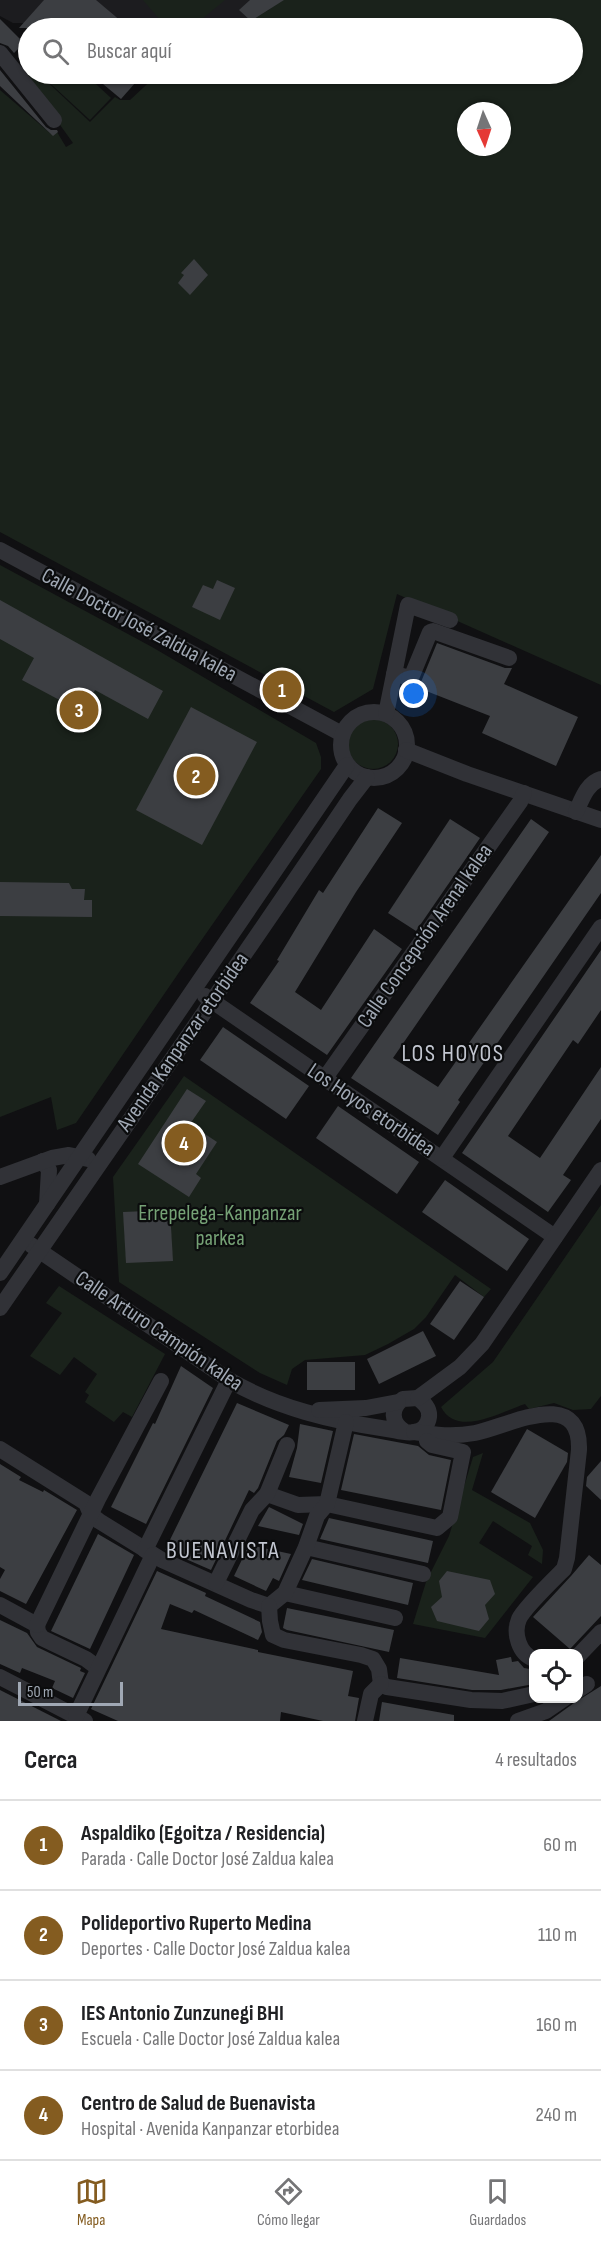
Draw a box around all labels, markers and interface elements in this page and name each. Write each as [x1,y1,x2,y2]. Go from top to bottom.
search box [18,18,583,84]
icon: search [39,35,72,68]
text: Buscar aquí [87,38,172,65]
north arrow [457,102,511,156]
street label: Calle Doctor José Zaldua kalea [37,562,241,688]
pin: 1 [262,668,302,712]
your location [399,679,428,708]
pin: 3 [60,688,98,732]
pin: 2 [176,754,216,798]
street label: Calle Concepción Arenal kalea [351,839,499,1033]
street label: Avenida Kanpanzar etorbidea [110,947,255,1138]
district label: LOS HOYOS [402,1039,504,1068]
street label: Los Hoyos etorbidea [302,1057,440,1163]
pin: 4 [164,1120,204,1166]
park label: Errepelega-Kanpanzar parkea [138,1200,302,1252]
street label: Calle Arturo Campión kalea [70,1265,248,1397]
district label: BUENAVISTA [166,1536,280,1565]
map controls [529,1649,583,1703]
button: locate [529,1649,583,1703]
scale bar [18,1679,123,1706]
text: 50 m [27,1683,53,1702]
text: Cerca [24,1745,77,1776]
text: 4 resultados [495,1748,577,1772]
text: Aspaldiko (Egoitza / Residencia) [81,1820,325,1847]
text: 1 [40,1833,47,1857]
text: 60 m [543,1833,577,1857]
text: Parada · Calle Doctor José Zaldua kalea [81,1847,334,1871]
text: Polideportivo Ruperto Medina [81,1910,311,1937]
text: 2 [39,1923,48,1947]
text: 110 m [538,1923,577,1947]
text: Deportes · Calle Doctor José Zaldua kalea [81,1937,351,1961]
text: IES Antonio Zunzunegi BHI [81,2000,284,2027]
text: 3 [39,2013,48,2037]
text: 160 m [536,2013,577,2037]
text: Escuela · Calle Doctor José Zaldua kalea [81,2027,340,2051]
text: Centro de Salud de Buenavista [81,2090,316,2117]
text: 4 [39,2103,48,2127]
text: 240 m [536,2103,577,2127]
text: Hospital · Avenida Kanpanzar etorbidea [81,2117,339,2141]
tab: Mapa [75,2175,108,2230]
tab: Cómo llegar [257,2175,320,2230]
tab: Guardados [469,2175,526,2230]

